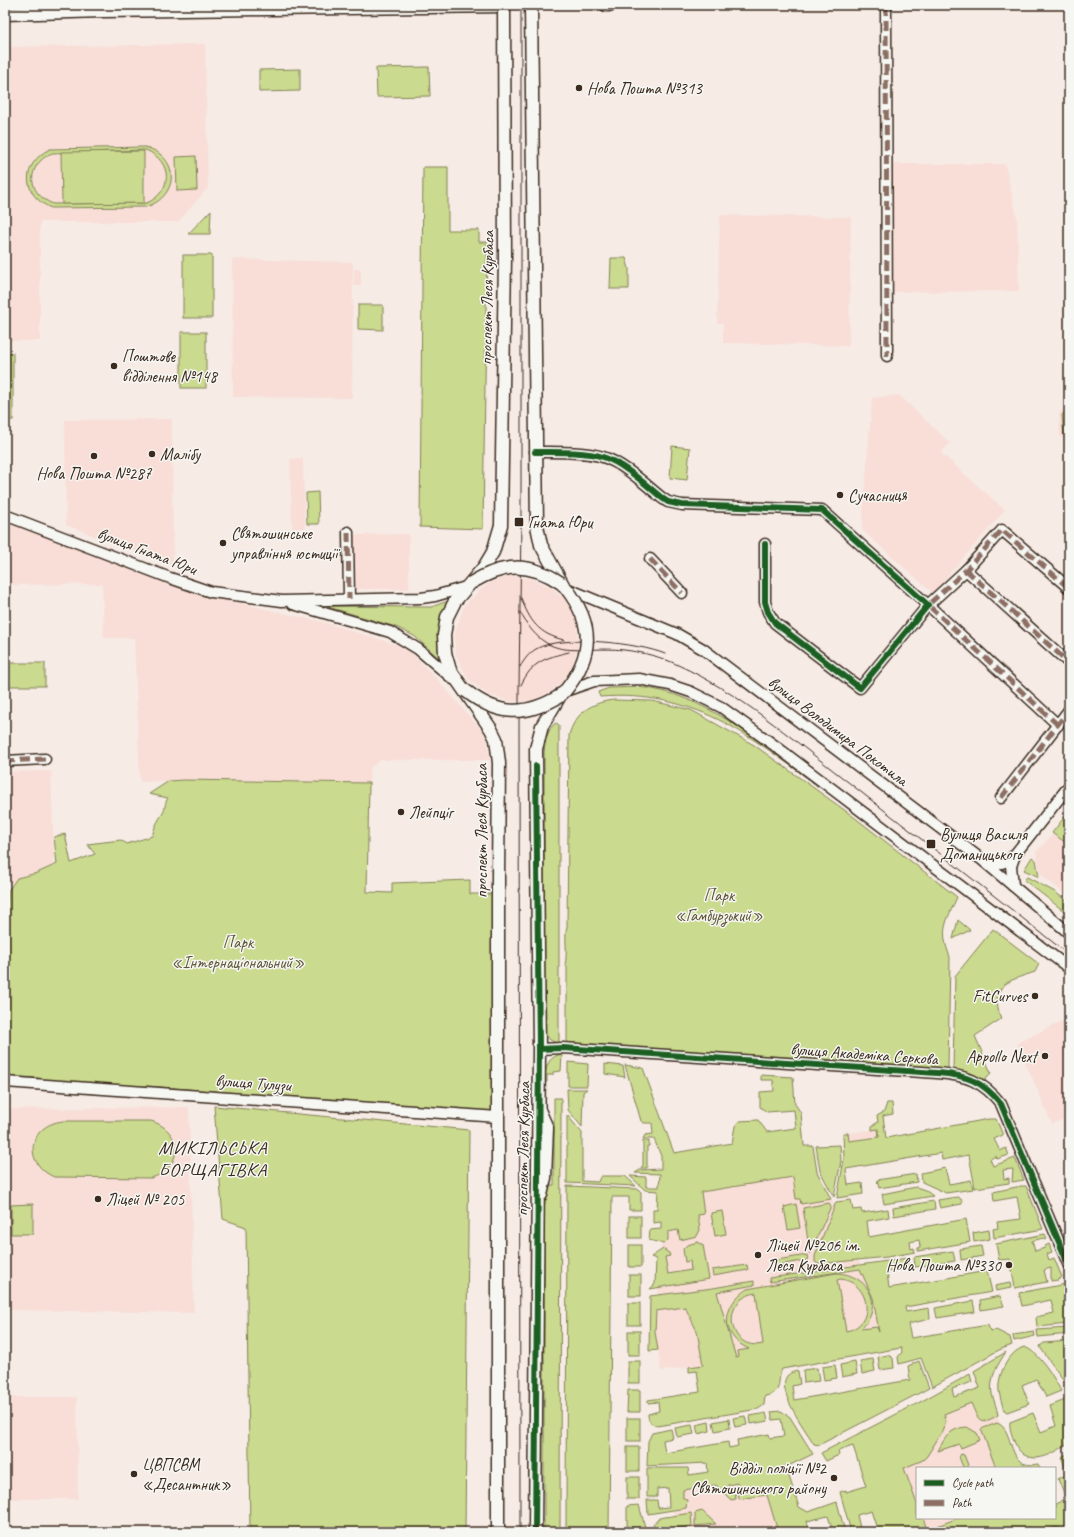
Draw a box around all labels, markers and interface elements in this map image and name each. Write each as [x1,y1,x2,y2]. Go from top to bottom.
place label: Нова Пошта №313 [587,78,703,99]
marker: Нова Пошта №313 [574,83,584,93]
street label: проспект Леся Курбаса [475,229,499,365]
place label: Поштове відділення №148 [122,346,219,387]
marker: Поштове відділення №148 [109,361,119,371]
place label: Малібу [160,444,201,465]
marker: Малібу [147,449,157,459]
marker: Нова Пошта №287 [89,451,99,461]
place label: Нова Пошта №287 [36,463,153,484]
place label: Сучасниця [848,485,908,506]
marker: Сучасниця [835,490,845,500]
place label: Гната Юри [528,512,594,533]
marker: Гната Юри [513,516,525,528]
street label: вулиця Гната Юри [94,522,201,580]
place label: Святошинське управління юстиції [230,523,340,564]
marker: Святошинське управління юстиції [218,538,228,548]
street label: вулиця Володимира Покотила [764,672,914,792]
street label: проспект Леся Курбаса [471,762,492,898]
place label: Лейпціг [409,802,455,823]
marker: Лейпціг [396,807,406,817]
place label: Вулиця Василя Доманицького [940,824,1028,865]
marker: Вулиця Василя Доманицького [925,838,937,850]
park label: Парк «Гамбурзький» [675,885,763,927]
park label: Парк «Інтернаціональний» [172,932,304,973]
place label: FitCurves [973,986,1029,1007]
marker: FitCurves [1030,991,1040,1001]
street label: вулиця Академіка Сєркова [790,1038,939,1070]
place label: Appollo Next [967,1046,1039,1067]
marker: Appollo Next [1040,1051,1050,1061]
street label: вулиця Тулузи [214,1070,293,1097]
street label: проспект Леся Курбаса [511,1080,535,1216]
district label: МИКІЛЬСЬКА БОРЩАГІВКА [158,1136,268,1182]
place label: Ліцей № 205 [106,1189,186,1210]
marker: Ліцей № 205 [93,1194,103,1204]
place label: Ліцей №206 ім. Леся Курбаса [766,1235,860,1276]
marker: Ліцей №206 ім. Леся Курбаса [753,1250,763,1260]
place label: Нова Пошта №330 [886,1255,1002,1276]
marker: Нова Пошта №330 [1004,1260,1014,1270]
place label: ЦВПСВМ «Десантник» [142,1454,231,1495]
place label: Відділ поліції №2 Святошинського району [691,1458,827,1499]
legend [916,1467,1056,1519]
marker: ЦВПСВМ «Десантник» [129,1469,139,1479]
marker: Відділ поліції №2 Святошинського району [829,1473,839,1483]
text: Cycle path [952,1475,994,1491]
text: Path [952,1495,972,1511]

